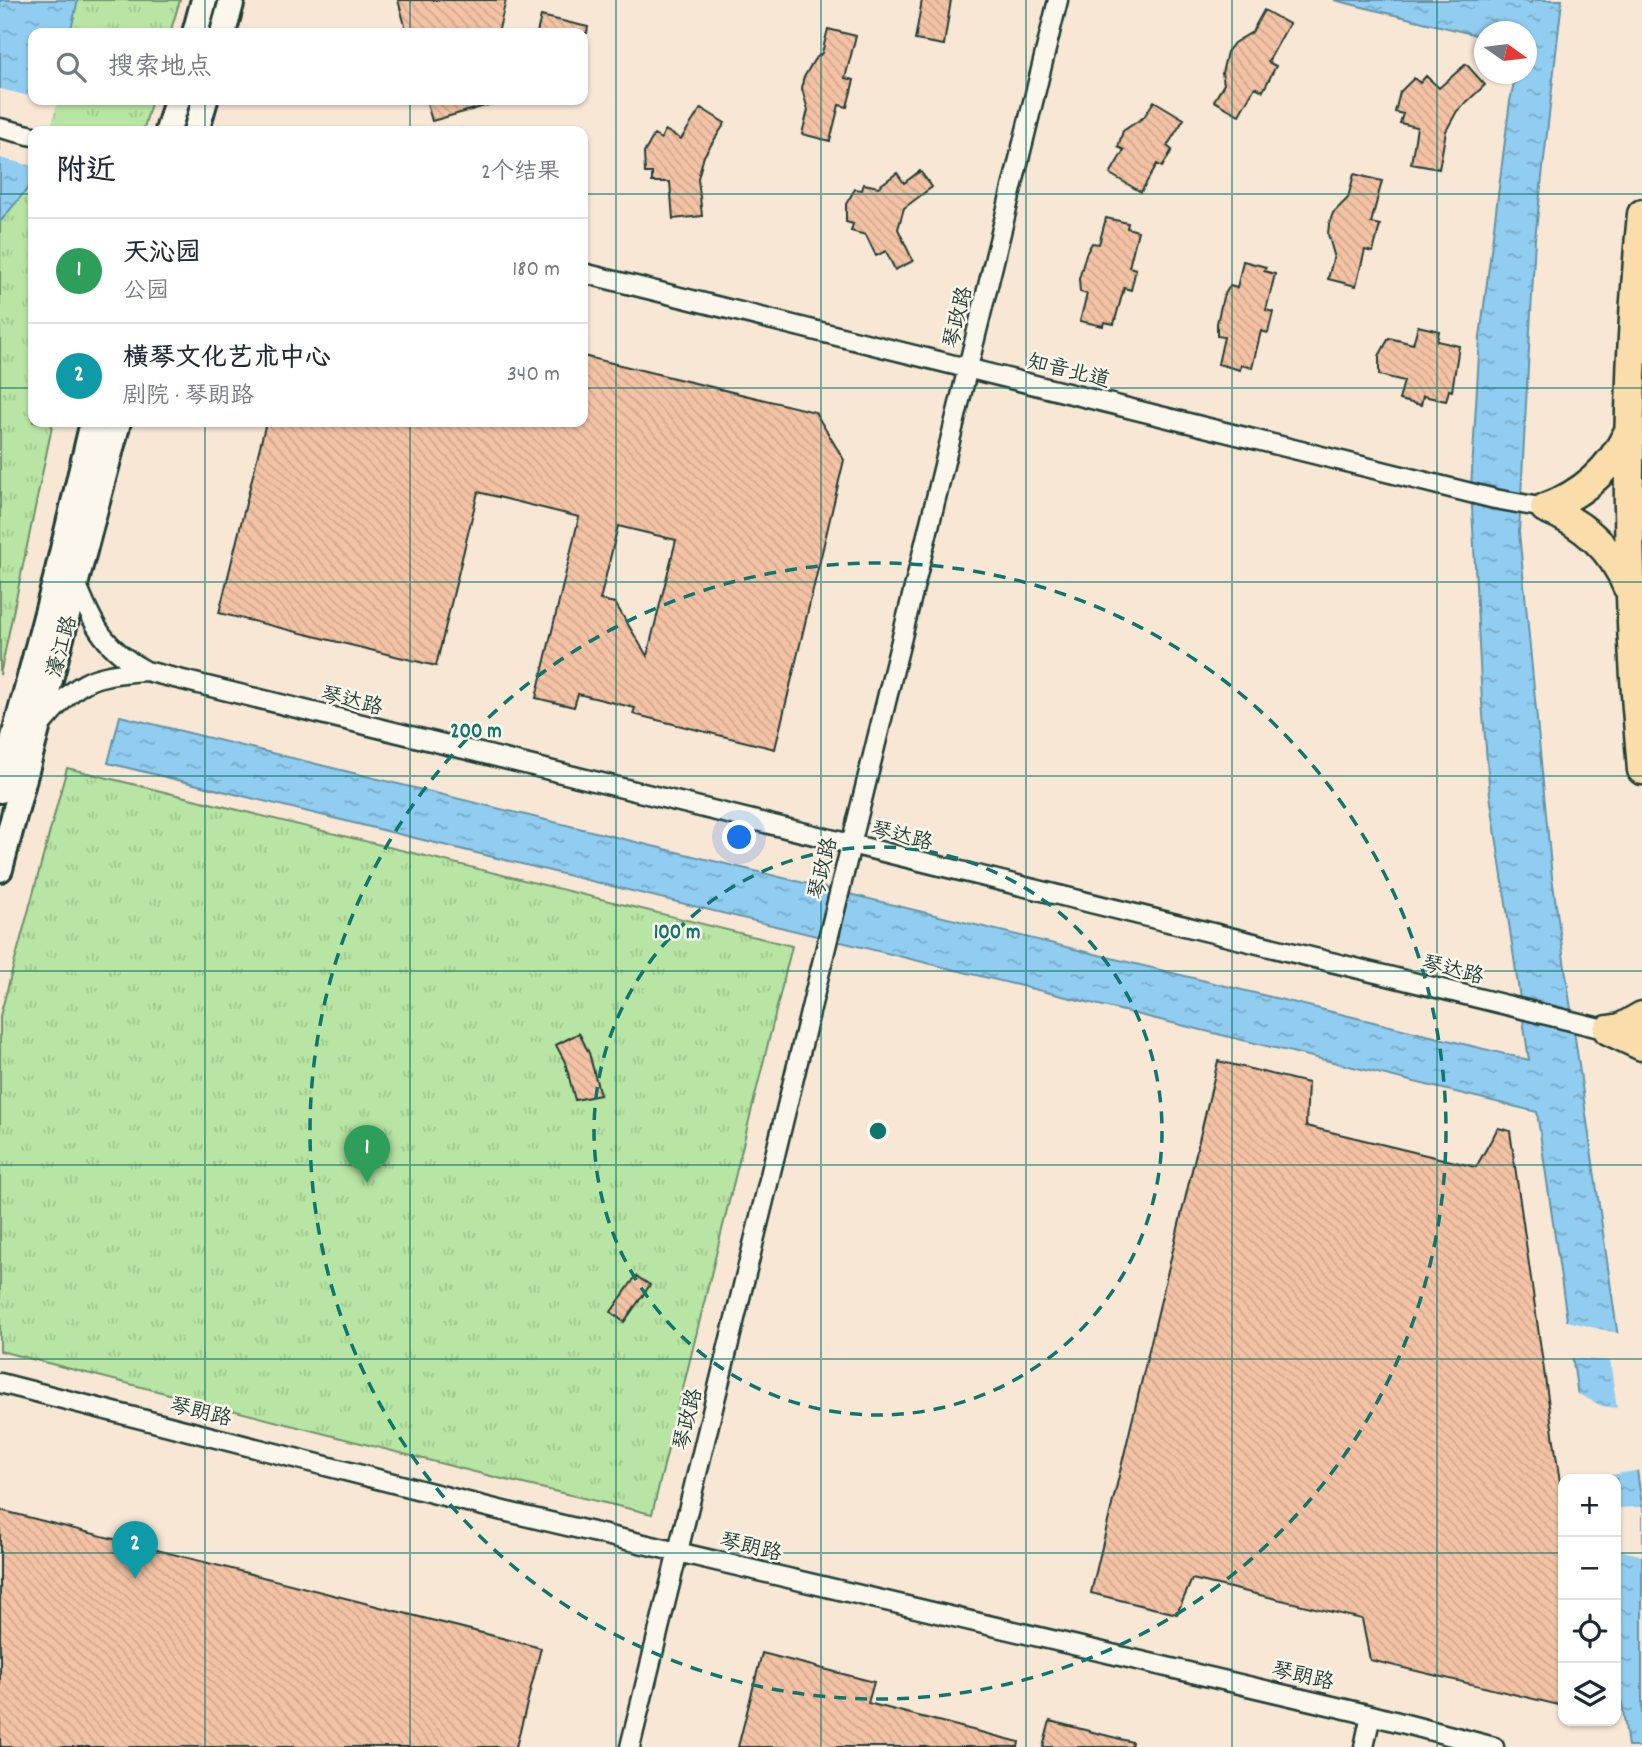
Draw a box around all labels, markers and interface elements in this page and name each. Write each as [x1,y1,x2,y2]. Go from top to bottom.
north arrow [1474,21,1537,84]
search box [28,28,588,105]
icon: search [52,48,90,86]
text: 搜索地点 [108,50,212,87]
text: 附近 [56,152,116,195]
text: 2个结果 [481,157,560,190]
text: 天沁园 [123,236,201,273]
text: 1 [76,254,82,287]
text: 180 m [512,254,560,287]
text: 公园 [123,276,169,309]
street label: 琴政路 [938,284,982,352]
text: 横琴文化艺术中心 [123,341,331,378]
street label: 知音北道 [1024,348,1113,398]
text: 2 [74,359,84,392]
text: 340 m [507,359,560,392]
text: 剧院 · 琴朗路 [123,381,254,414]
street label: 濠江路 [41,612,87,681]
street label: 琴达路 [317,681,385,725]
text: 200 m [450,718,502,748]
street label: 琴达路 [867,816,935,860]
your location [722,820,756,854]
street label: 琴政路 [803,835,847,903]
text: 100 m [654,919,700,949]
street label: 琴达路 [1418,950,1486,994]
centre of rings [866,1119,890,1143]
pin: 1 [344,1125,390,1183]
street label: 琴政路 [668,1386,712,1454]
street label: 琴朗路 [166,1392,234,1436]
map controls [1558,1474,1621,1726]
button: + [1558,1474,1621,1537]
pin: 2 [112,1521,158,1579]
street label: 琴朗路 [716,1527,784,1571]
button: − [1558,1537,1621,1600]
button: locate [1558,1600,1621,1663]
street label: 琴朗路 [1268,1656,1336,1700]
button: layers [1558,1663,1621,1726]

